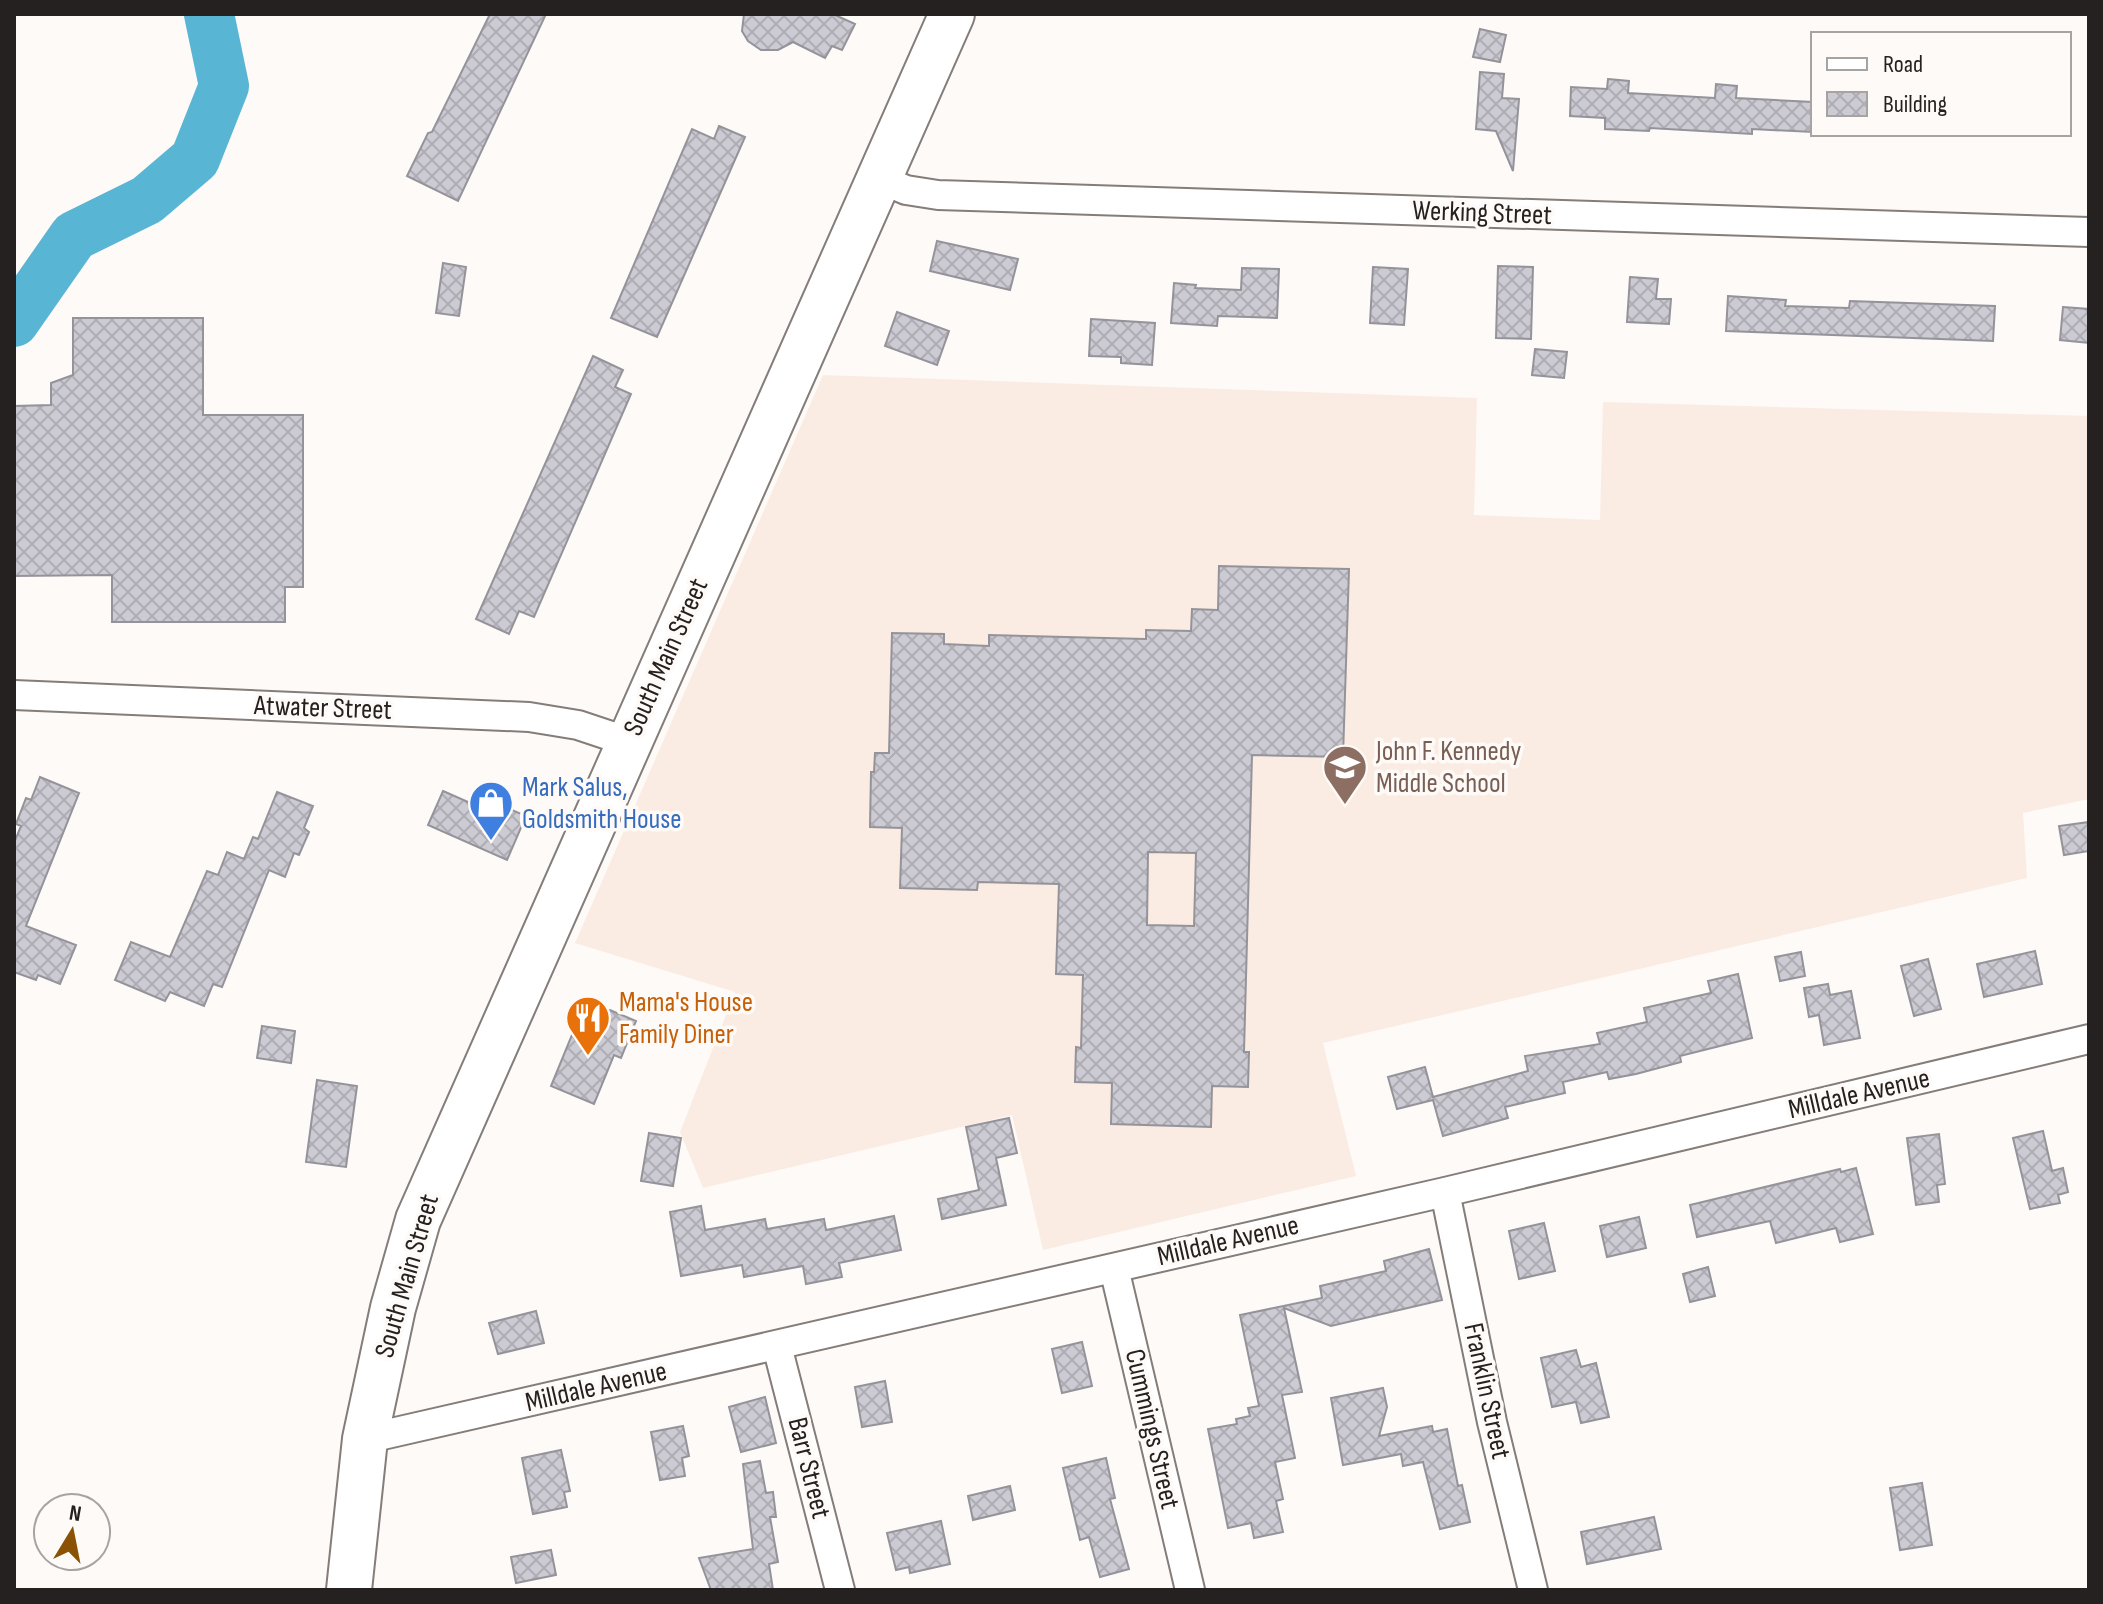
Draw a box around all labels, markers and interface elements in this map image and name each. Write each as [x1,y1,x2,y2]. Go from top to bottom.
legend [1811,32,2071,136]
text: Road [1883,50,1923,79]
text: Building [1883,90,1947,119]
street label: Werking Street [1412,194,1552,232]
street label: South Main Street [617,573,715,741]
street label: Atwater Street [253,689,392,727]
place label: John F. Kennedy Middle School [1375,735,1522,800]
school or university icon: John F. Kennedy Middle School [1321,743,1369,806]
place label: Mark Salus, Goldsmith House [522,771,682,836]
shop icon: Mark Salus, Goldsmith House [467,779,515,842]
place label: Mama's House Family Diner [619,986,753,1051]
restaurant icon: Mama's House Family Diner [564,994,612,1057]
street label: Milldale Avenue [1785,1062,1933,1126]
street label: South Main Street [368,1191,446,1361]
street label: Milldale Avenue [1154,1209,1302,1273]
street label: Franklin Street [1456,1320,1518,1462]
street label: Cummings Street [1118,1346,1186,1512]
street label: Milldale Avenue [522,1355,670,1419]
street label: Barr Street [781,1414,837,1522]
north arrow [32,1492,112,1572]
text: N [67,1499,83,1528]

